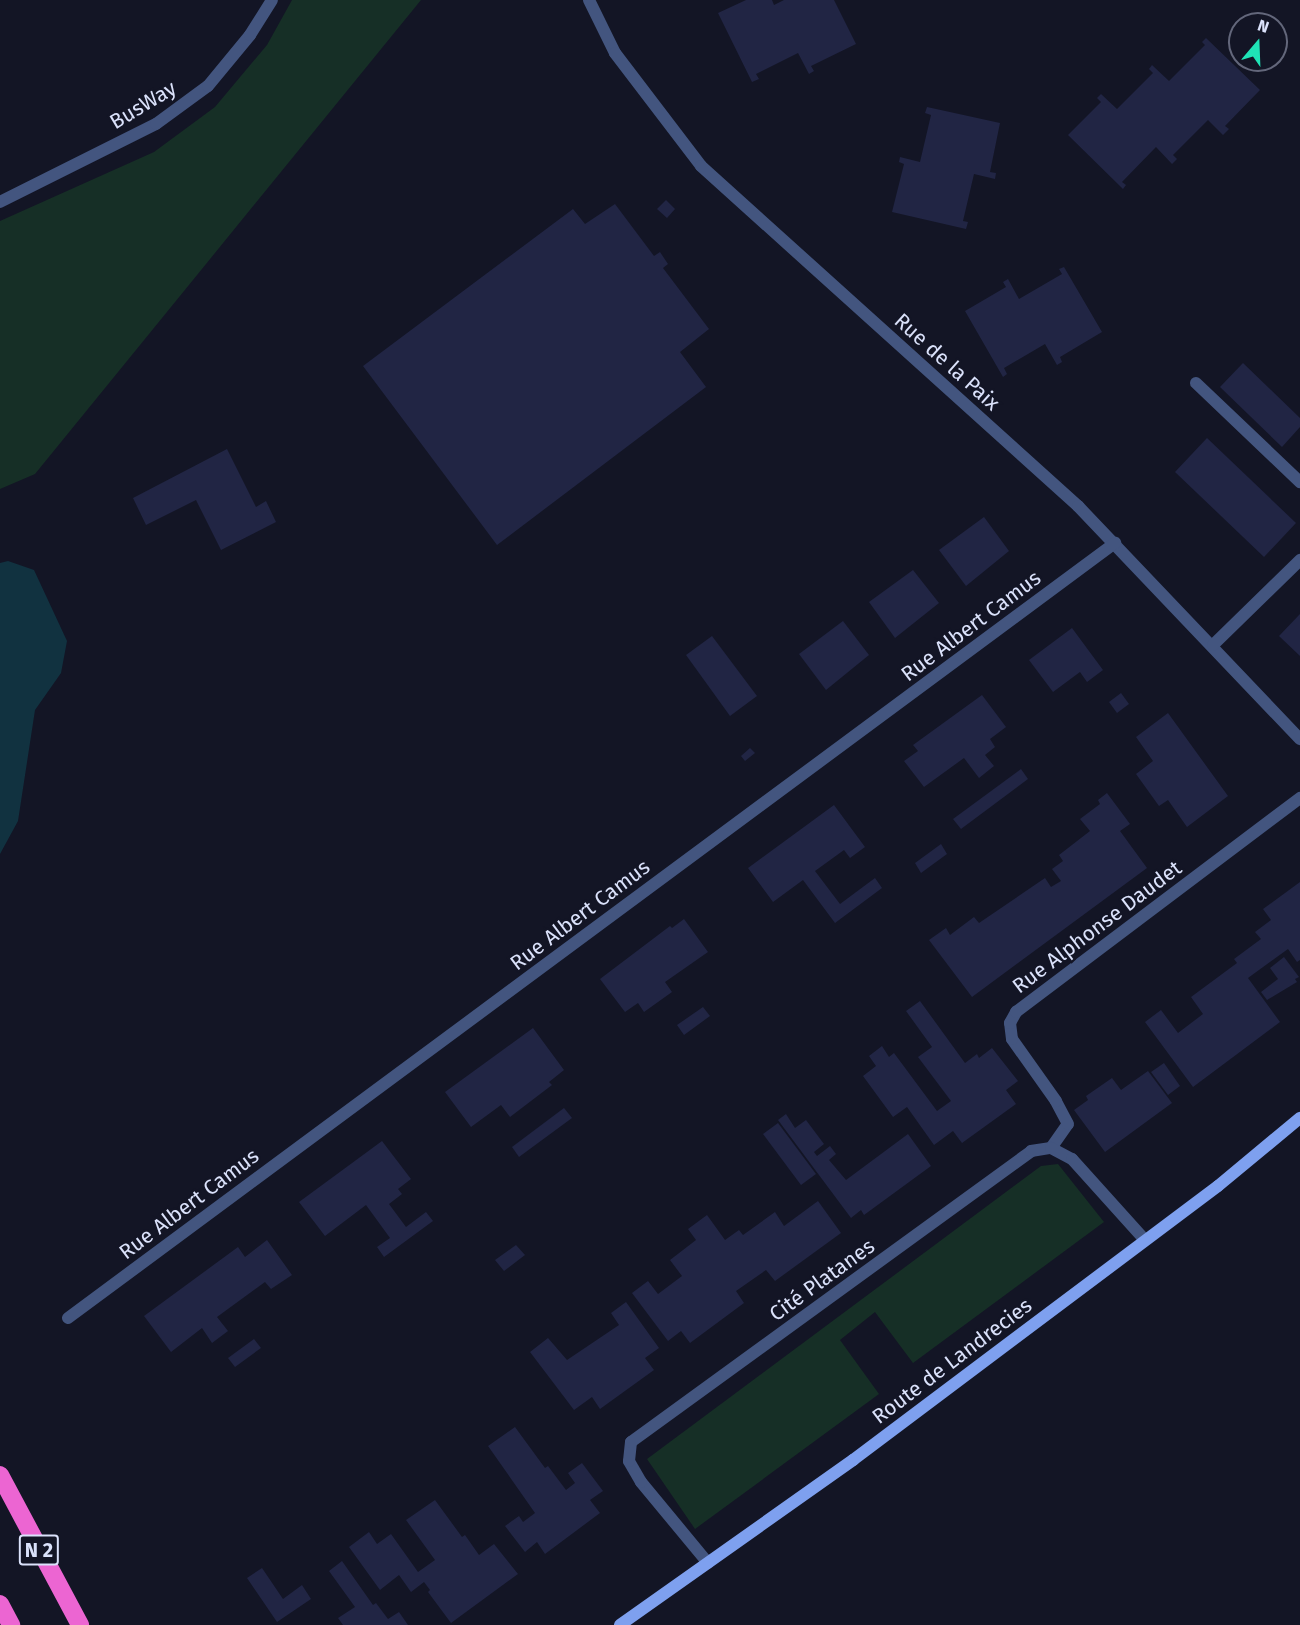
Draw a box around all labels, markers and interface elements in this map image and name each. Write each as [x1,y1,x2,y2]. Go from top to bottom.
north arrow [1228,12,1288,72]
text: N [1255,16,1271,37]
street label: BusWay [105,75,181,135]
street label: Rue de la Paix [889,308,1005,416]
street label: Rue Albert Camus [896,565,1046,687]
street label: Rue Albert Camus [505,854,655,976]
street label: Rue Alphonse Daudet [1008,855,1186,999]
street label: Rue Albert Camus [114,1143,264,1265]
street label: Cité Platanes [765,1233,879,1327]
street label: Route de Landrecies [867,1293,1037,1429]
road number: N 2 [18,1533,60,1567]

